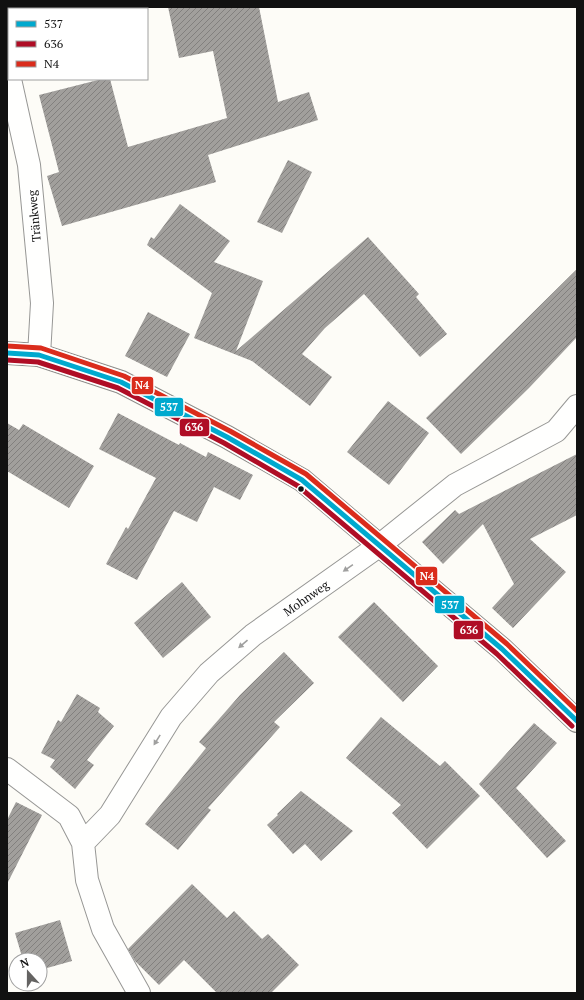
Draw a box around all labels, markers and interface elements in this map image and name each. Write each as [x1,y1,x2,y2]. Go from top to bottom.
legend [8,8,148,80]
text: 537 [44,16,63,31]
text: 636 [44,36,64,51]
text: N4 [44,56,60,71]
street label: Tränkweg [24,189,44,243]
line badge: N4 [131,376,154,395]
text: N4 [135,378,150,392]
line badge: 537 [154,397,184,417]
text: 537 [160,400,178,414]
line badge: 636 [179,418,210,437]
text: 636 [185,420,203,434]
unlabelled marker [296,484,306,494]
one-way arrow [343,564,354,572]
line badge: N4 [415,566,438,586]
text: N4 [420,569,435,583]
street label: Mohnweg [280,577,332,619]
line badge: 537 [434,595,465,614]
text: 537 [441,598,459,612]
line badge: 636 [453,620,484,640]
text: 636 [460,623,478,637]
one-way arrow [238,639,248,648]
one-way arrow [153,734,160,746]
north arrow [8,952,48,992]
text: N [18,954,31,971]

